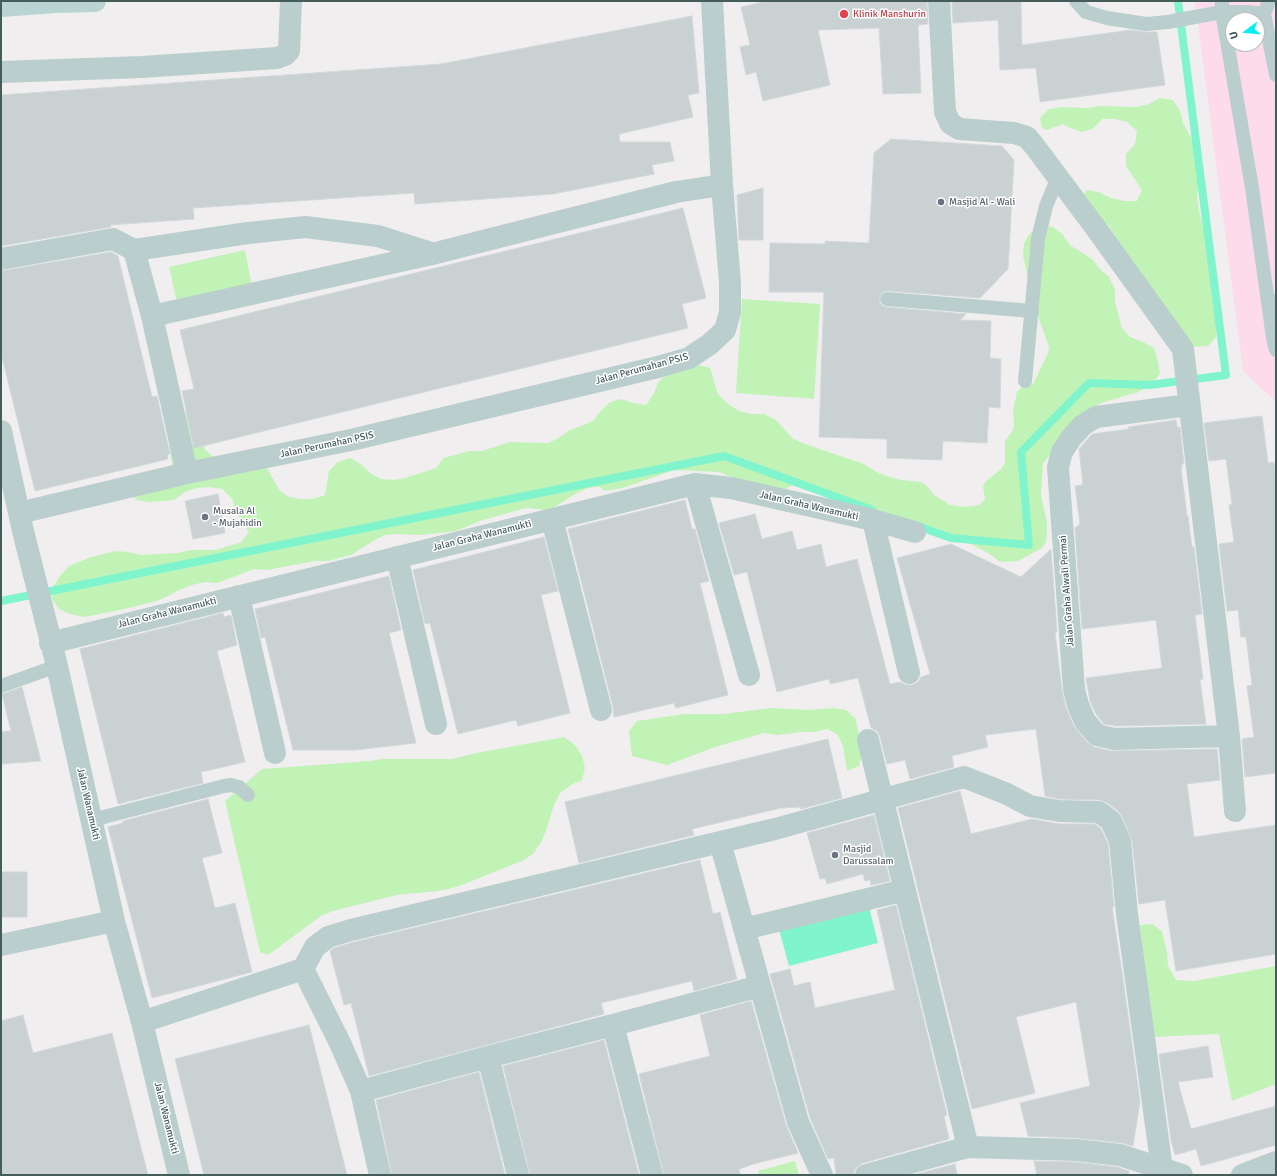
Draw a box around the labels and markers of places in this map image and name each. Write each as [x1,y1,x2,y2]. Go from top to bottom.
marker: Klinik Manshurin [838,8,850,20]
place label: Klinik Manshurin [853,8,926,20]
place label: Masjid Al - Wali [949,196,1015,208]
marker: Masjid Al - Wali [936,197,946,207]
place label: Musala Al - Mujahidin [213,505,262,528]
marker: Musala Al - Mujahidin [200,512,210,522]
place label: Masjid Darussalam [843,843,893,866]
marker: Masjid Darussalam [830,850,840,860]

